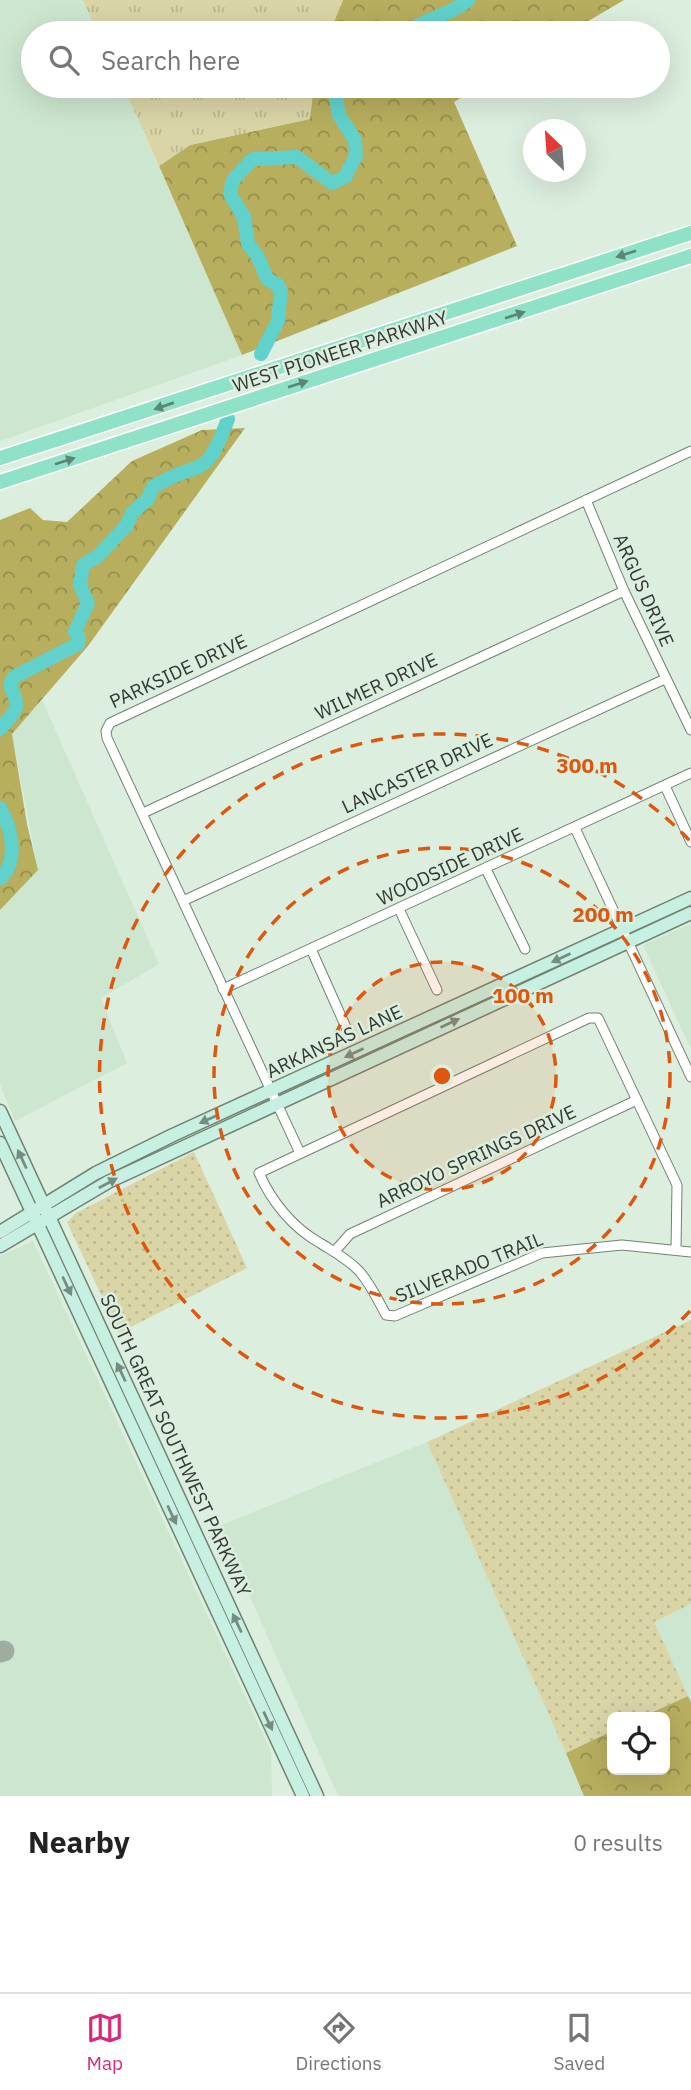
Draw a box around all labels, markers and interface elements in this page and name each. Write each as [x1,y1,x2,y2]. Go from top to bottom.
search box [21,21,670,98]
icon: search [45,41,83,79]
text: Search here [101,43,240,77]
north arrow [523,119,586,182]
one-way arrow [615,249,636,259]
street label: WEST PIONEER PARKWAY [229,305,451,397]
one-way arrow [505,310,526,320]
one-way arrow [288,379,309,389]
one-way arrow [153,401,174,412]
one-way arrow [55,455,76,466]
street label: ARGUS DRIVE [608,530,680,650]
street label: PARKSIDE DRIVE [105,629,251,713]
street label: WILMER DRIVE [311,647,441,725]
street label: LANCASTER DRIVE [338,727,496,819]
text: 300 m [556,751,618,779]
street label: WOODSIDE DRIVE [373,822,527,910]
text: 200 m [572,900,634,928]
one-way arrow [550,953,571,964]
text: 100 m [492,981,554,1009]
street label: ARKANSAS LANE [262,999,406,1083]
one-way arrow [440,1017,460,1029]
one-way arrow [344,1047,364,1059]
centre of rings [430,1064,454,1088]
street label: ARROYO SPRINGS DRIVE [372,1099,580,1213]
one-way arrow [199,1113,219,1125]
one-way arrow [16,1149,28,1169]
one-way arrow [98,1177,118,1189]
street label: SILVERADO TRAIL [392,1226,546,1308]
one-way arrow [61,1276,73,1296]
street label: SOUTH GREAT SOUTHWEST PARKWAY [95,1290,257,1601]
one-way arrow [115,1362,127,1382]
one-way arrow [166,1505,177,1525]
one-way arrow [231,1613,243,1633]
one-way arrow [262,1711,274,1731]
map controls [607,1712,670,1775]
button: locate [607,1712,670,1775]
text: Nearby [28,1822,130,1861]
text: 0 results [573,1827,663,1857]
tab: Map [86,2009,124,2075]
tab: Directions [295,2009,382,2075]
tab: Saved [554,2009,605,2075]

